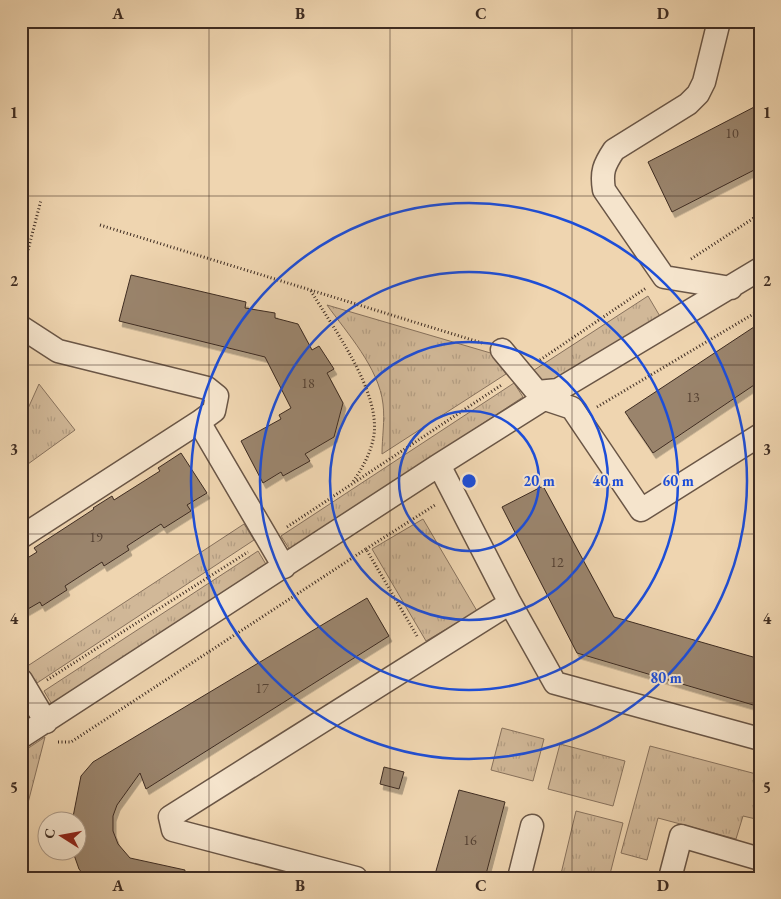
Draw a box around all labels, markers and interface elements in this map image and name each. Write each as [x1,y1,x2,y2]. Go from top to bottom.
text: A [111,3,124,24]
text: B [295,3,305,24]
text: C [475,3,487,24]
text: D [657,3,669,24]
text: 1 [10,102,18,123]
text: 1 [763,102,771,123]
house number: 10 [725,124,739,142]
text: 2 [10,270,19,291]
text: 2 [763,270,772,291]
house number: 18 [301,374,315,392]
house number: 13 [686,388,700,406]
text: 3 [10,439,18,460]
text: 3 [763,439,771,460]
text: 20 m [523,471,555,490]
text: 40 m [592,471,624,490]
text: 60 m [662,471,694,490]
centre of rings [460,472,478,490]
house number: 19 [89,528,103,546]
house number: 12 [550,553,564,571]
text: 4 [10,608,19,629]
text: 4 [763,608,772,629]
text: 80 m [650,668,682,687]
house number: 17 [255,679,269,697]
text: 5 [10,777,18,798]
text: 5 [763,777,771,798]
north arrow [38,812,88,862]
text: С [39,827,59,840]
house number: 16 [463,831,477,849]
text: A [111,875,124,896]
text: B [295,875,305,896]
text: C [475,875,487,896]
text: D [657,875,669,896]

